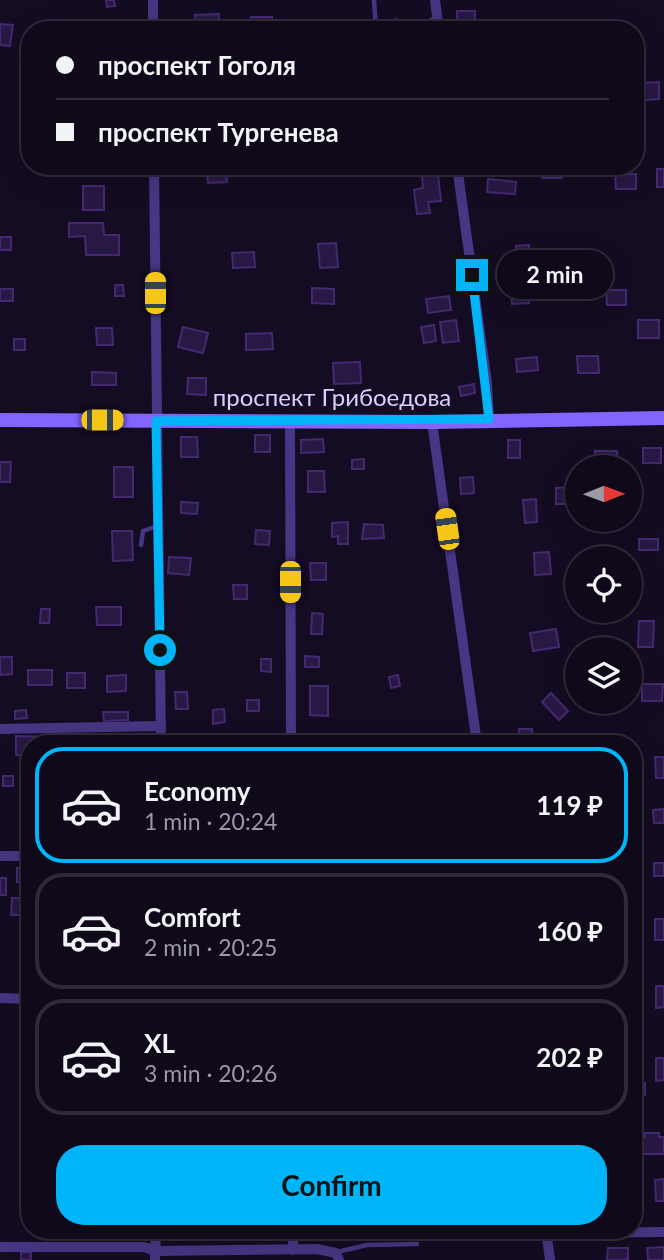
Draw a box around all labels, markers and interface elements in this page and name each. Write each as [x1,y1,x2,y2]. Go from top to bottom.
text: проспект Гоголя [98,49,296,81]
text: проспект Тургенева [98,116,339,148]
callout: 2 min [496,250,612,300]
route end [456,259,488,291]
text: 2 min [526,260,584,288]
car [145,272,166,314]
street label: проспект Грибоедова [213,382,451,411]
car [82,410,124,431]
north arrow [565,455,642,532]
map controls [565,455,642,714]
car [434,507,461,551]
button: locate [565,546,642,623]
car [280,561,301,603]
route start [144,634,176,666]
button: layers [565,637,642,714]
icon: car [60,774,123,837]
text: Economy [144,775,250,807]
text: 119 ₽ [536,789,603,821]
text: 1 min · 20:24 [144,807,277,835]
icon: car [60,900,123,963]
text: Comfort [144,901,241,933]
text: 160 ₽ [536,915,603,947]
text: 2 min · 20:25 [144,933,277,961]
icon: car [60,1026,123,1089]
text: XL [144,1027,175,1059]
text: 202 ₽ [536,1041,603,1073]
text: 3 min · 20:26 [144,1059,277,1087]
button: Confirm [56,1145,607,1225]

